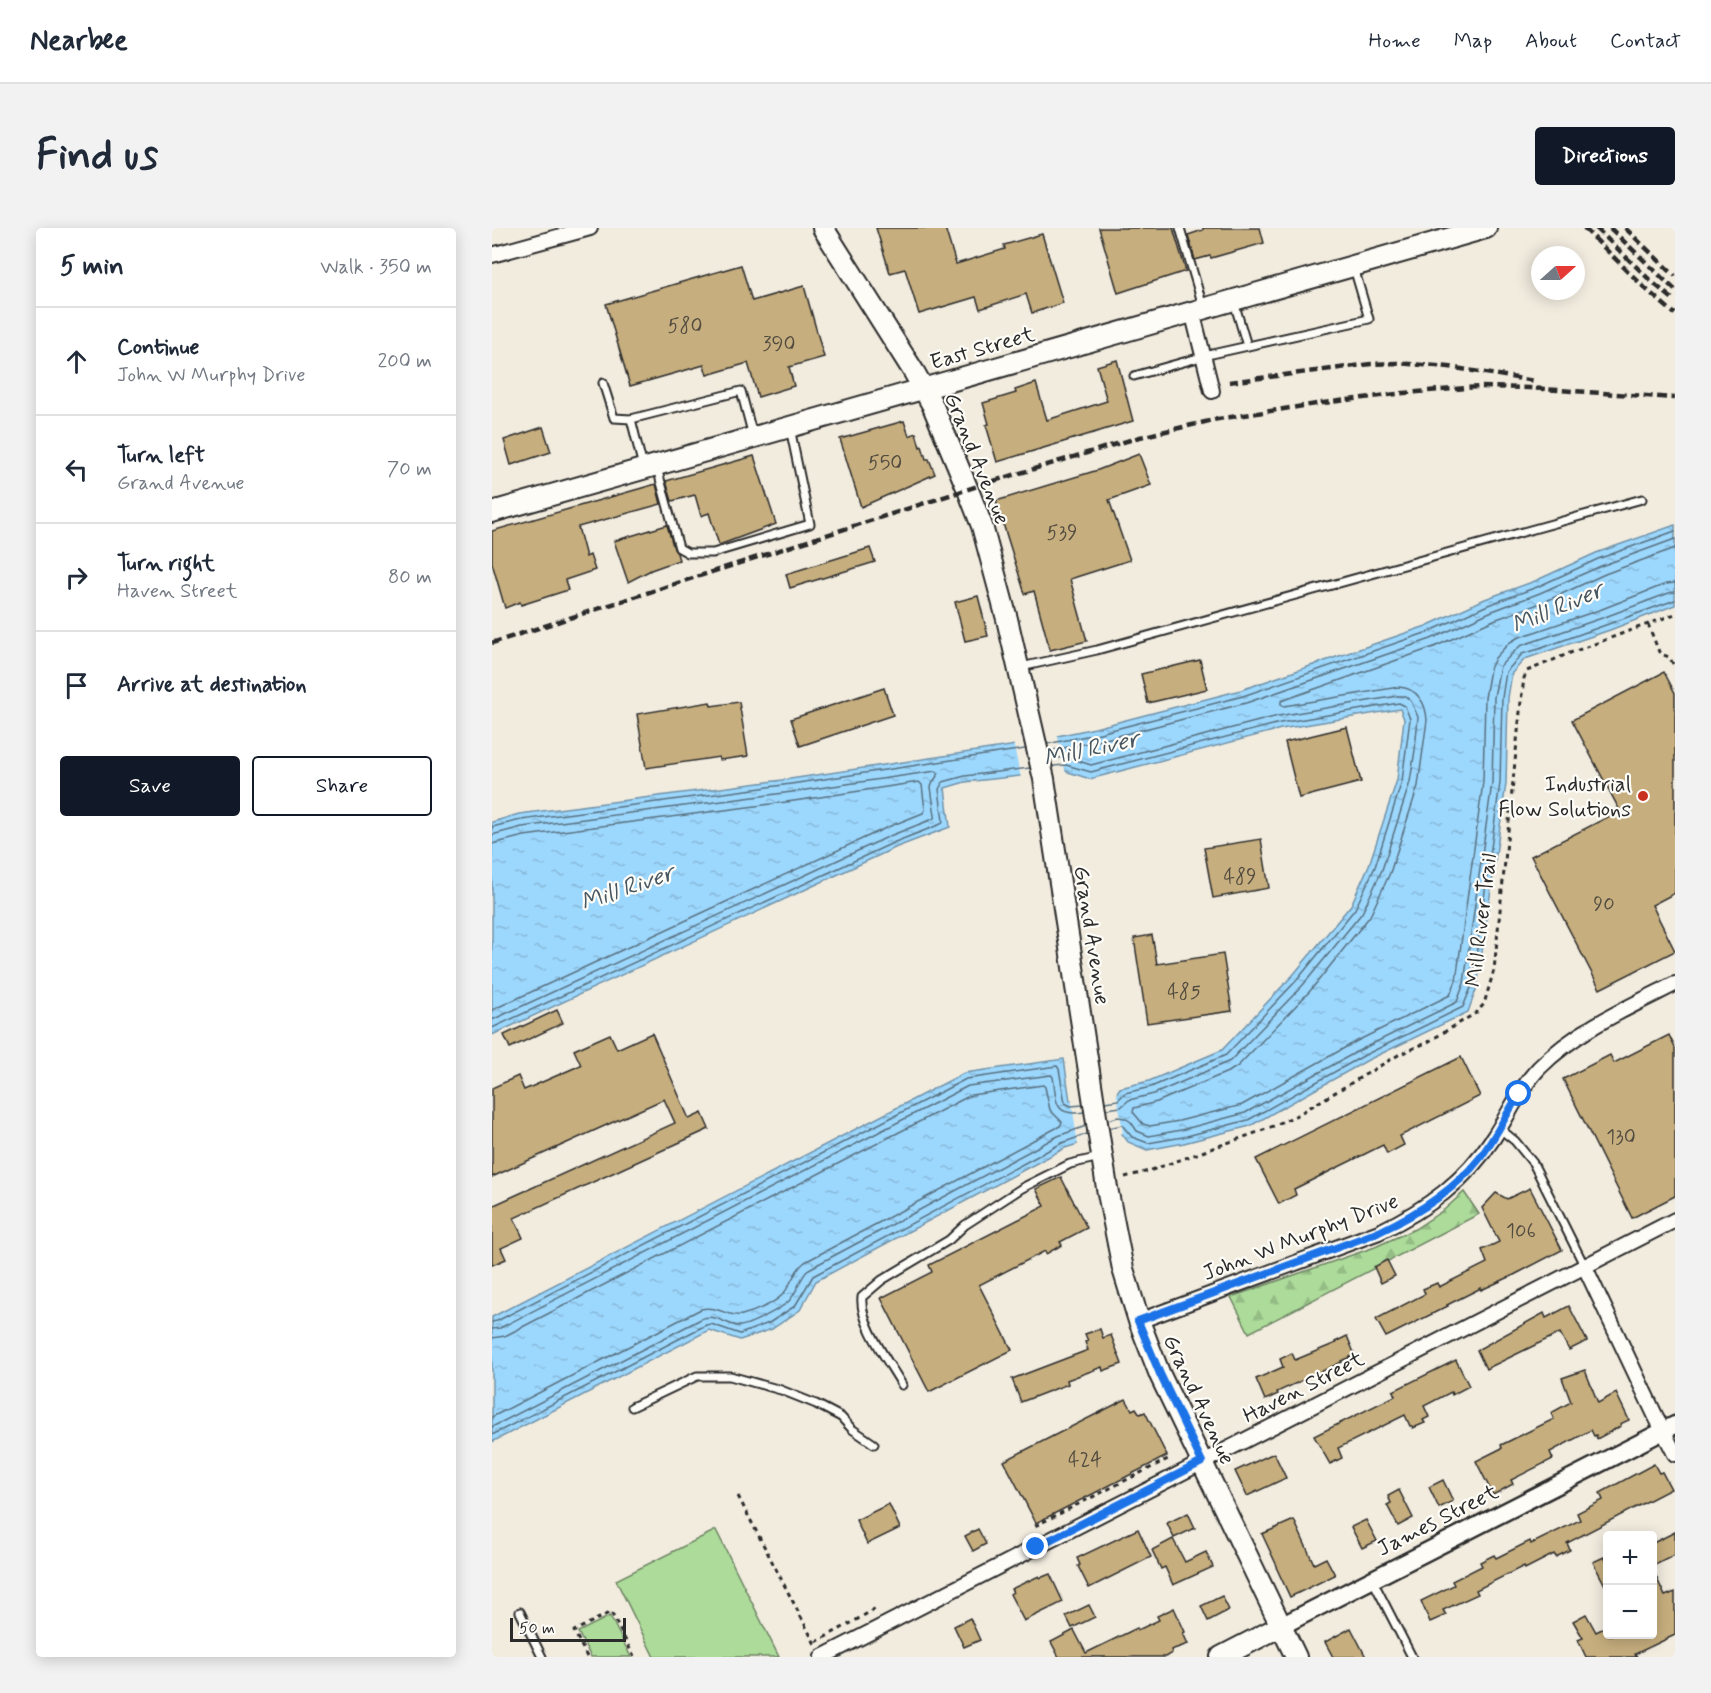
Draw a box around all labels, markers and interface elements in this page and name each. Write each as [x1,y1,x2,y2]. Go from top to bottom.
text: Nearbee [30,23,128,60]
text: Home [1369,27,1421,55]
text: Map [1454,27,1492,55]
text: About [1525,27,1577,55]
text: Contact [1610,27,1681,55]
button: Directions [1535,127,1675,185]
text: Find us [36,129,158,184]
north arrow [1531,246,1585,300]
text: 5 min [60,250,124,284]
text: Walk · 350 m [320,254,432,281]
house number: 580 [668,313,702,340]
street label: East Street [927,321,1038,377]
house number: 390 [763,331,795,358]
text: Continue [117,334,199,362]
icon: ahead [60,345,93,378]
text: 200 m [377,348,432,375]
text: John W Murphy Drive [117,362,306,389]
street label: Grand Avenue [937,388,1015,529]
text: Turn left [117,442,205,470]
house number: 550 [868,450,902,477]
icon: left [60,453,93,486]
text: 70 m [387,456,432,483]
text: Grand Avenue [117,470,245,497]
house number: 539 [1047,520,1077,547]
text: Turn right [117,550,215,578]
icon: right [60,561,93,594]
text: 80 m [388,564,432,591]
water label: Mill River [1507,574,1612,642]
text: Haven Street [117,578,237,605]
icon: arrive [60,669,93,702]
text: Arrive at destination [117,671,307,699]
water label: Mill River [1041,723,1146,775]
button: Save [60,756,240,816]
button: Share [252,756,432,816]
place label: Industrial Flow Solutions [1498,771,1631,824]
marker: Industrial Flow Solutions [1636,789,1650,803]
street label: Mill River Trail [1460,852,1504,989]
water label: Mill River [577,857,682,919]
street label: Grand Avenue [1066,864,1116,1007]
house number: 489 [1223,864,1257,891]
house number: 90 [1593,891,1615,918]
house number: 485 [1167,979,1201,1006]
route start [1505,1080,1531,1106]
house number: 130 [1606,1124,1636,1151]
street label: John W Murphy Drive [1199,1188,1403,1288]
house number: 106 [1506,1218,1536,1245]
street label: Grand Avenue [1156,1330,1241,1469]
street label: Haven Street [1239,1345,1369,1430]
house number: 424 [1068,1447,1102,1474]
street label: James Street [1372,1478,1503,1563]
map controls [1603,1531,1657,1639]
button: + [1603,1531,1657,1585]
route end [1022,1533,1048,1559]
button: − [1603,1585,1657,1639]
scale bar [510,1615,626,1642]
text: 50 m [519,1618,555,1639]

